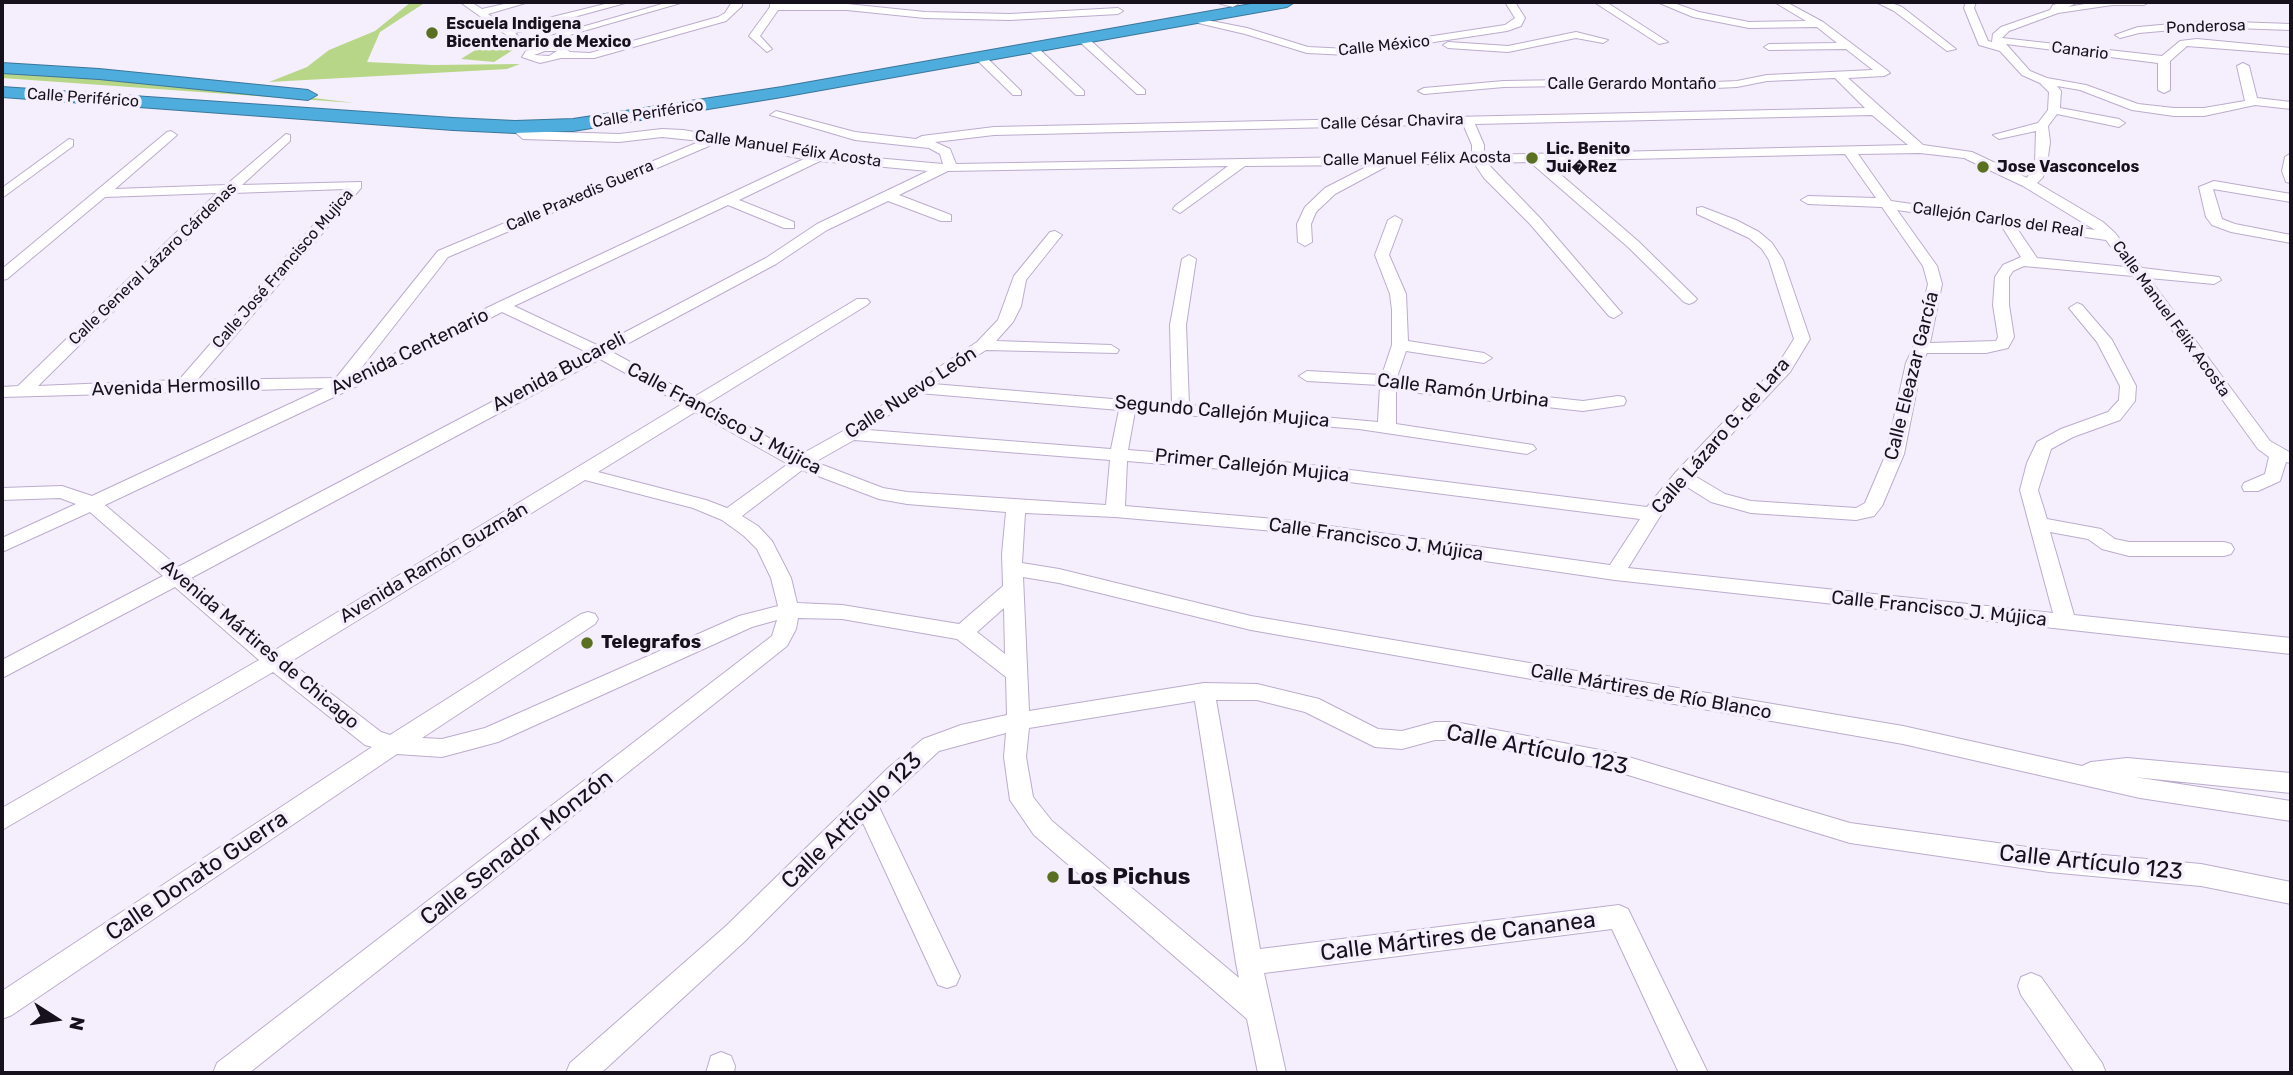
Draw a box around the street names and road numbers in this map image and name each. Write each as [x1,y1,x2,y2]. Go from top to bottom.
street label: Ponderosa [2166,16,2246,38]
street label: Calle México [1337,32,1431,60]
street label: Canario [2050,38,2110,64]
street label: Calle Gerardo Montaño [1548,74,1716,94]
street label: Calle Periférico [26,85,140,111]
street label: Calle Periférico [591,96,705,132]
street label: Calle César Chavira [1320,110,1464,134]
street label: Calle Manuel Félix Acosta [694,126,882,172]
street label: Calle Manuel Félix Acosta [1323,148,1511,170]
street label: Calle Praxedis Guerra [503,156,657,236]
street label: Calle General Lázaro Cárdenas [65,179,241,349]
street label: Calle José Francisco Mujica [209,185,357,353]
street label: Callejón Carlos del Real [1911,199,2085,241]
street label: Calle Manuel Félix Acosta [2108,237,2234,401]
street label: Calle Eleazar García [1880,289,1944,463]
street label: Avenida Centenario [327,304,493,400]
street label: Avenida Bucareli [489,327,629,417]
street label: Calle Nuevo León [841,342,981,444]
street label: Calle Lázaro G. de Lara [1647,353,1795,519]
street label: Calle Francisco J. Mújica [623,358,825,480]
street label: Calle Ramón Urbina [1376,369,1550,413]
street label: Avenida Hermosillo [91,373,261,401]
street label: Segundo Callejón Mujica [1114,391,1330,433]
street label: Primer Callejón Mujica [1154,444,1350,488]
street label: Avenida Ramón Guzmán [336,498,532,628]
street label: Calle Francisco J. Mújica [1267,514,1485,566]
street label: Avenida Mártires de Chicago [157,556,363,734]
street label: Calle Francisco J. Mújica [1830,586,2048,632]
street label: Calle Mártires de Río Blanco [1529,660,1773,724]
street label: Calle Artículo 123 [1444,719,1630,781]
street label: Calle Artículo 123 [776,747,928,895]
street label: Calle Senador Monzón [415,764,619,932]
street label: Calle Donato Guerra [101,805,293,947]
street label: Calle Artículo 123 [1998,840,2184,886]
street label: Calle Mártires de Cananea [1319,906,1597,968]

